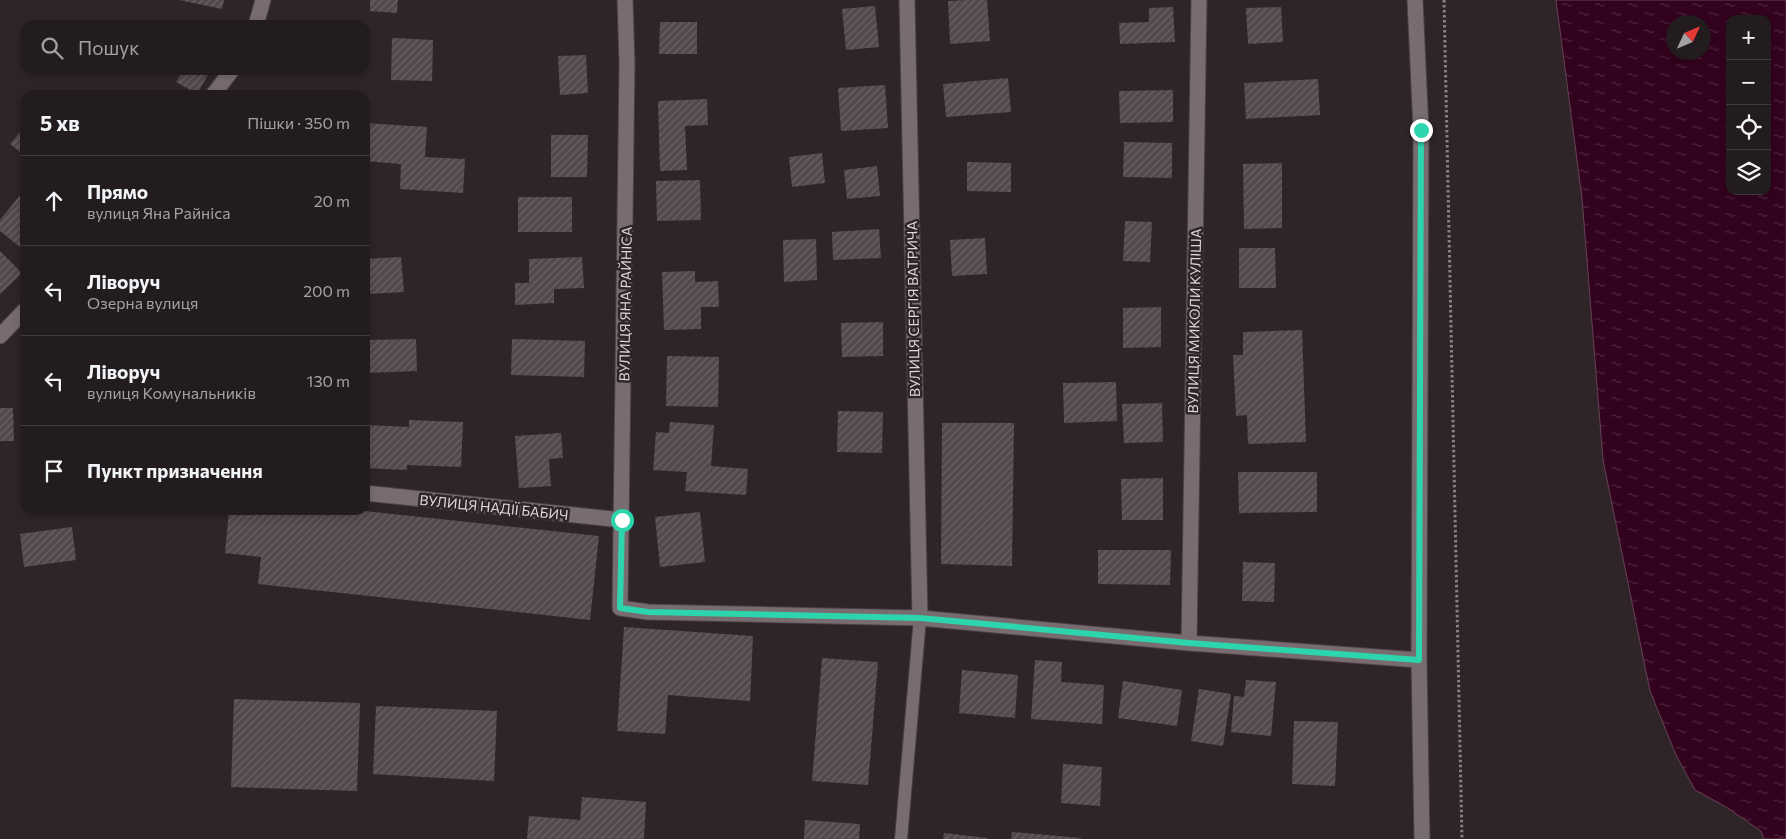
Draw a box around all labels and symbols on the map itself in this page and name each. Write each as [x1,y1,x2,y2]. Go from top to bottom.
north arrow [1666,15,1711,60]
route end [1410,119,1433,142]
street label: ВУЛИЦЯ СЕРГІЯ ВАТРИЧА [903,220,923,397]
street label: ВУЛИЦЯ ЯНА РАЙНІСА [615,226,635,382]
street label: ВУЛИЦЯ МИКОЛИ КУЛІША [1184,228,1204,414]
street label: ВУЛИЦЯ НАДІЇ БАБИЧ [419,491,569,523]
route start [611,509,634,532]

